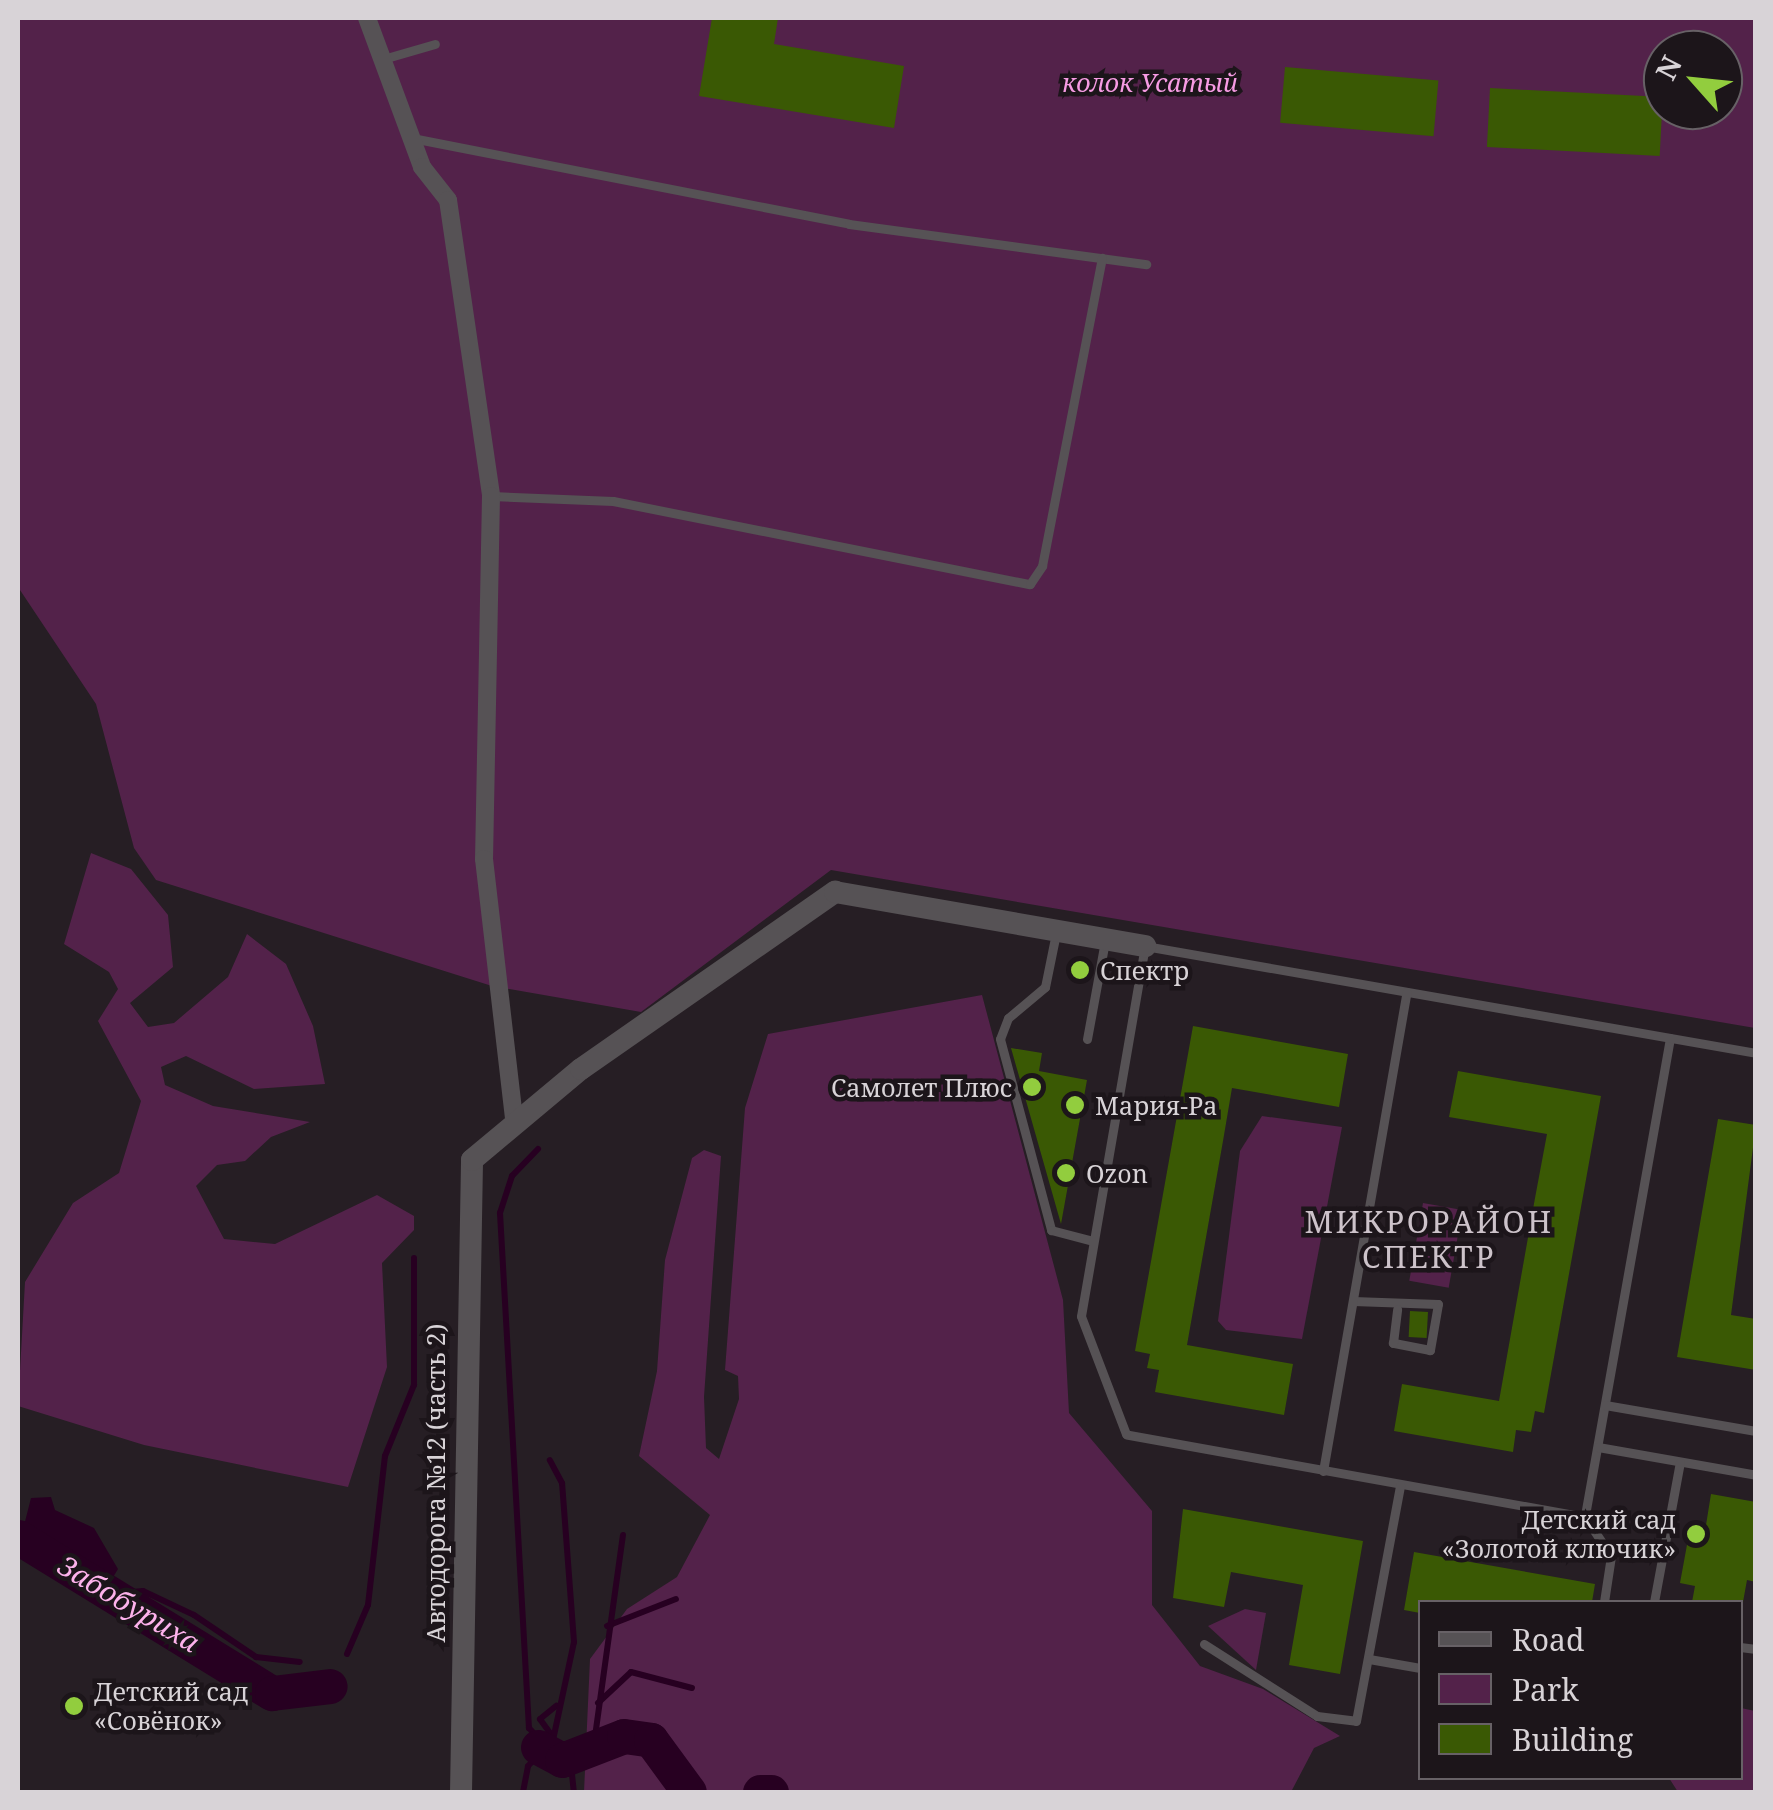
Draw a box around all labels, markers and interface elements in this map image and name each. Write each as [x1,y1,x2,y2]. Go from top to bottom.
north arrow [1643,30,1743,130]
text: N [1646,49,1690,86]
park label: колок Усатый [1062,67,1238,97]
place label: Спектр [1100,955,1189,985]
marker: Спектр [1069,959,1091,981]
place label: Самолет Плюс [831,1072,1012,1102]
marker: Самолет Плюс [1021,1076,1043,1098]
place label: Мария-Ра [1095,1090,1217,1120]
marker: Мария-Ра [1064,1094,1086,1116]
place label: Ozon [1086,1158,1148,1188]
marker: Ozon [1055,1162,1077,1184]
district label: МИКРОРАЙОН СПЕКТР [1304,1204,1554,1274]
street label: Автодорога №12 (часть 2) [420,1324,450,1642]
place label: Детский сад «Золотой ключик» [1442,1505,1676,1564]
marker: Детский сад «Золотой ключик» [1685,1523,1707,1545]
water label: Забобуриха [52,1548,206,1658]
legend [1418,1600,1743,1780]
text: Road [1512,1619,1584,1660]
text: Park [1512,1669,1579,1710]
place label: Детский сад «Совёнок» [94,1677,248,1736]
marker: Детский сад «Совёнок» [63,1695,85,1717]
text: Building [1512,1719,1633,1760]

